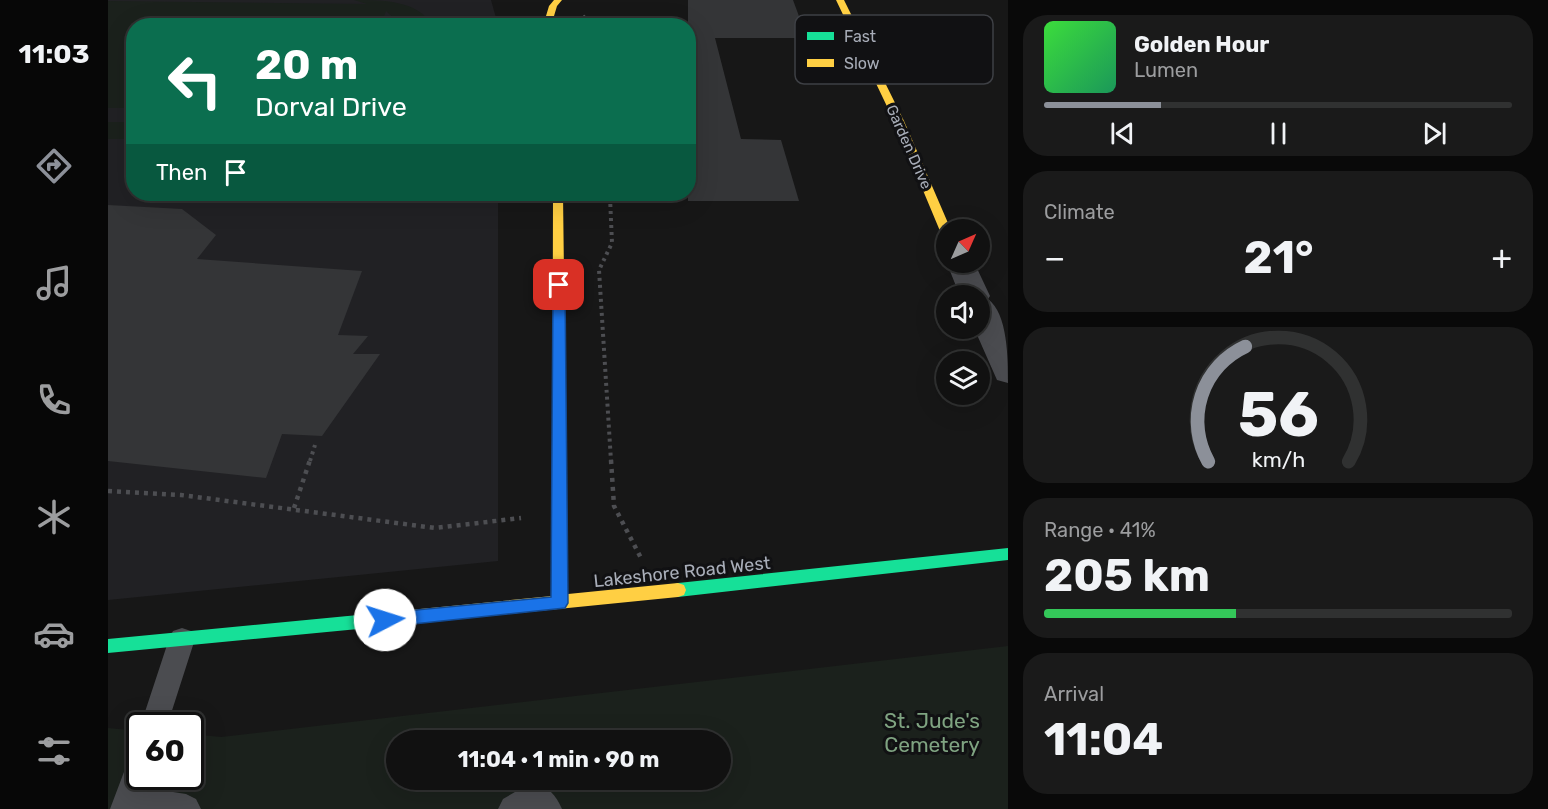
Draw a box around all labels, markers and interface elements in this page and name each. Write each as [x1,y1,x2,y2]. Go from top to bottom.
legend [795,15,993,84]
text: Fast [844,27,876,46]
text: Golden Hour [1134,31,1269,58]
text: 11:03 [19,38,89,70]
text: 20 m [255,40,358,90]
icon: left [156,42,234,120]
text: Slow [844,54,880,73]
text: Lumen [1134,58,1198,82]
text: Dorval Drive [255,91,407,123]
street label: Garden Drive [882,102,936,192]
icon: previous [1106,117,1139,150]
icon: pause [1262,117,1295,150]
icon: next [1418,117,1451,150]
icon: directions [33,145,75,187]
icon: arrive [219,156,252,189]
text: Then [156,159,207,186]
text: Climate [1044,200,1115,224]
north arrow [936,219,990,273]
map controls [936,219,990,405]
text: 21° [1243,231,1314,284]
text: − [1044,238,1065,277]
text: + [1491,238,1512,277]
pin [533,259,584,310]
icon: music [33,262,75,304]
icon: arrive [542,268,575,301]
button: sound [936,285,990,339]
button: layers [936,351,990,405]
text: 56 [1238,378,1318,452]
icon: phone [33,379,75,421]
text: km/h [1251,447,1305,472]
icon: climate [33,496,75,538]
text: Range · 41% [1044,518,1156,542]
text: 205 km [1044,549,1210,602]
street label: Lakeshore Road West [592,552,772,592]
position arrow [353,588,417,652]
icon: car [33,613,75,655]
text: Arrival [1044,682,1104,706]
park label: St. Jude's Cemetery [884,708,980,757]
speed limit sign: 60 [126,712,204,790]
text: 11:04 [1044,713,1163,766]
icon: filters [33,730,75,772]
text: 11:04 · 1 min · 90 m [458,746,659,773]

